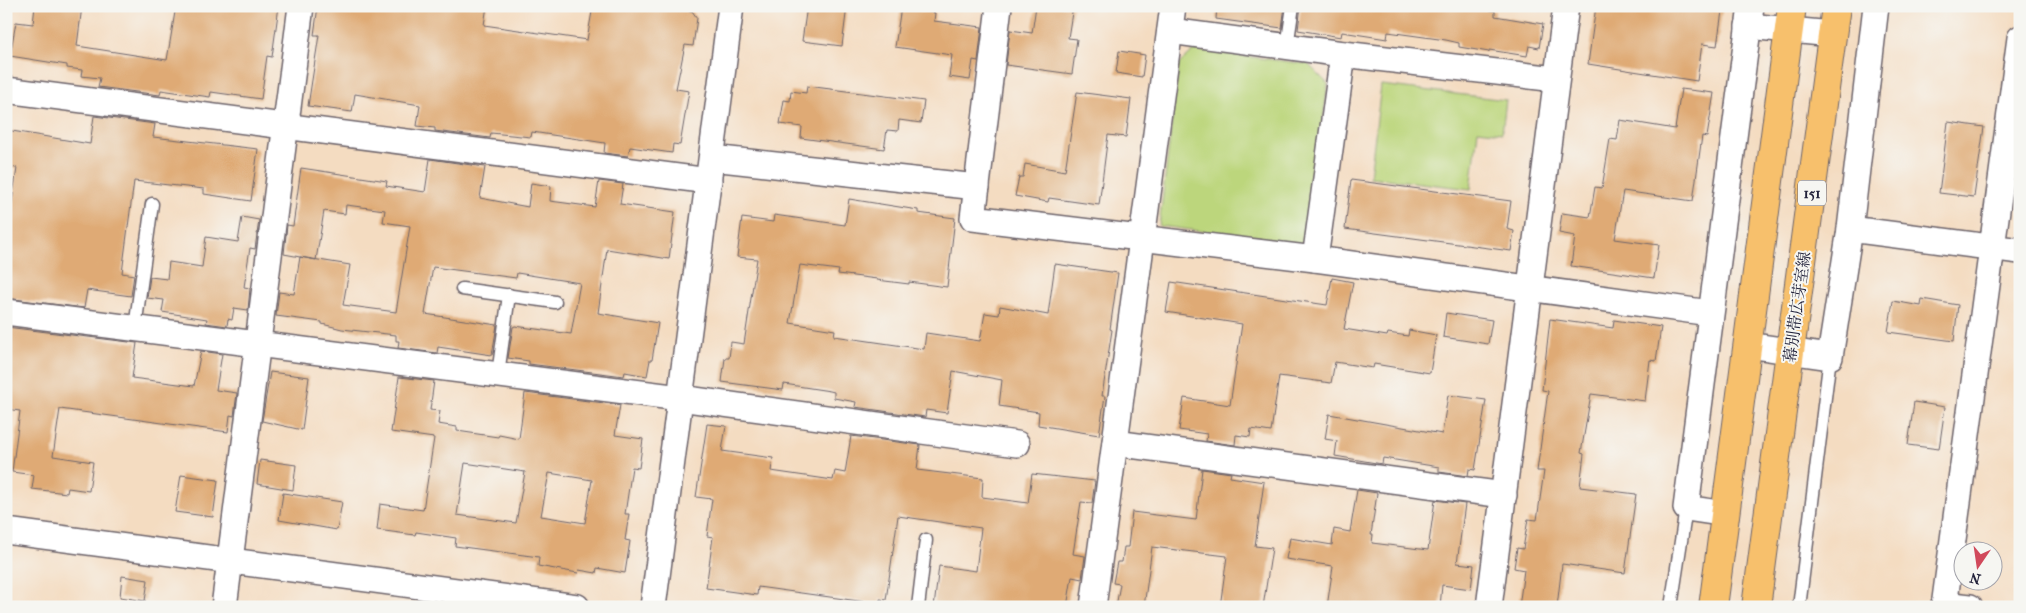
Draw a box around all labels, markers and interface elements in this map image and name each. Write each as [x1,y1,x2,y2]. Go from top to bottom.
road number: 151 [1798,180,1826,206]
street label: 幕別帯広芽室線 [1780,250,1814,364]
north arrow [1954,540,2004,590]
text: N [1968,569,1982,588]

